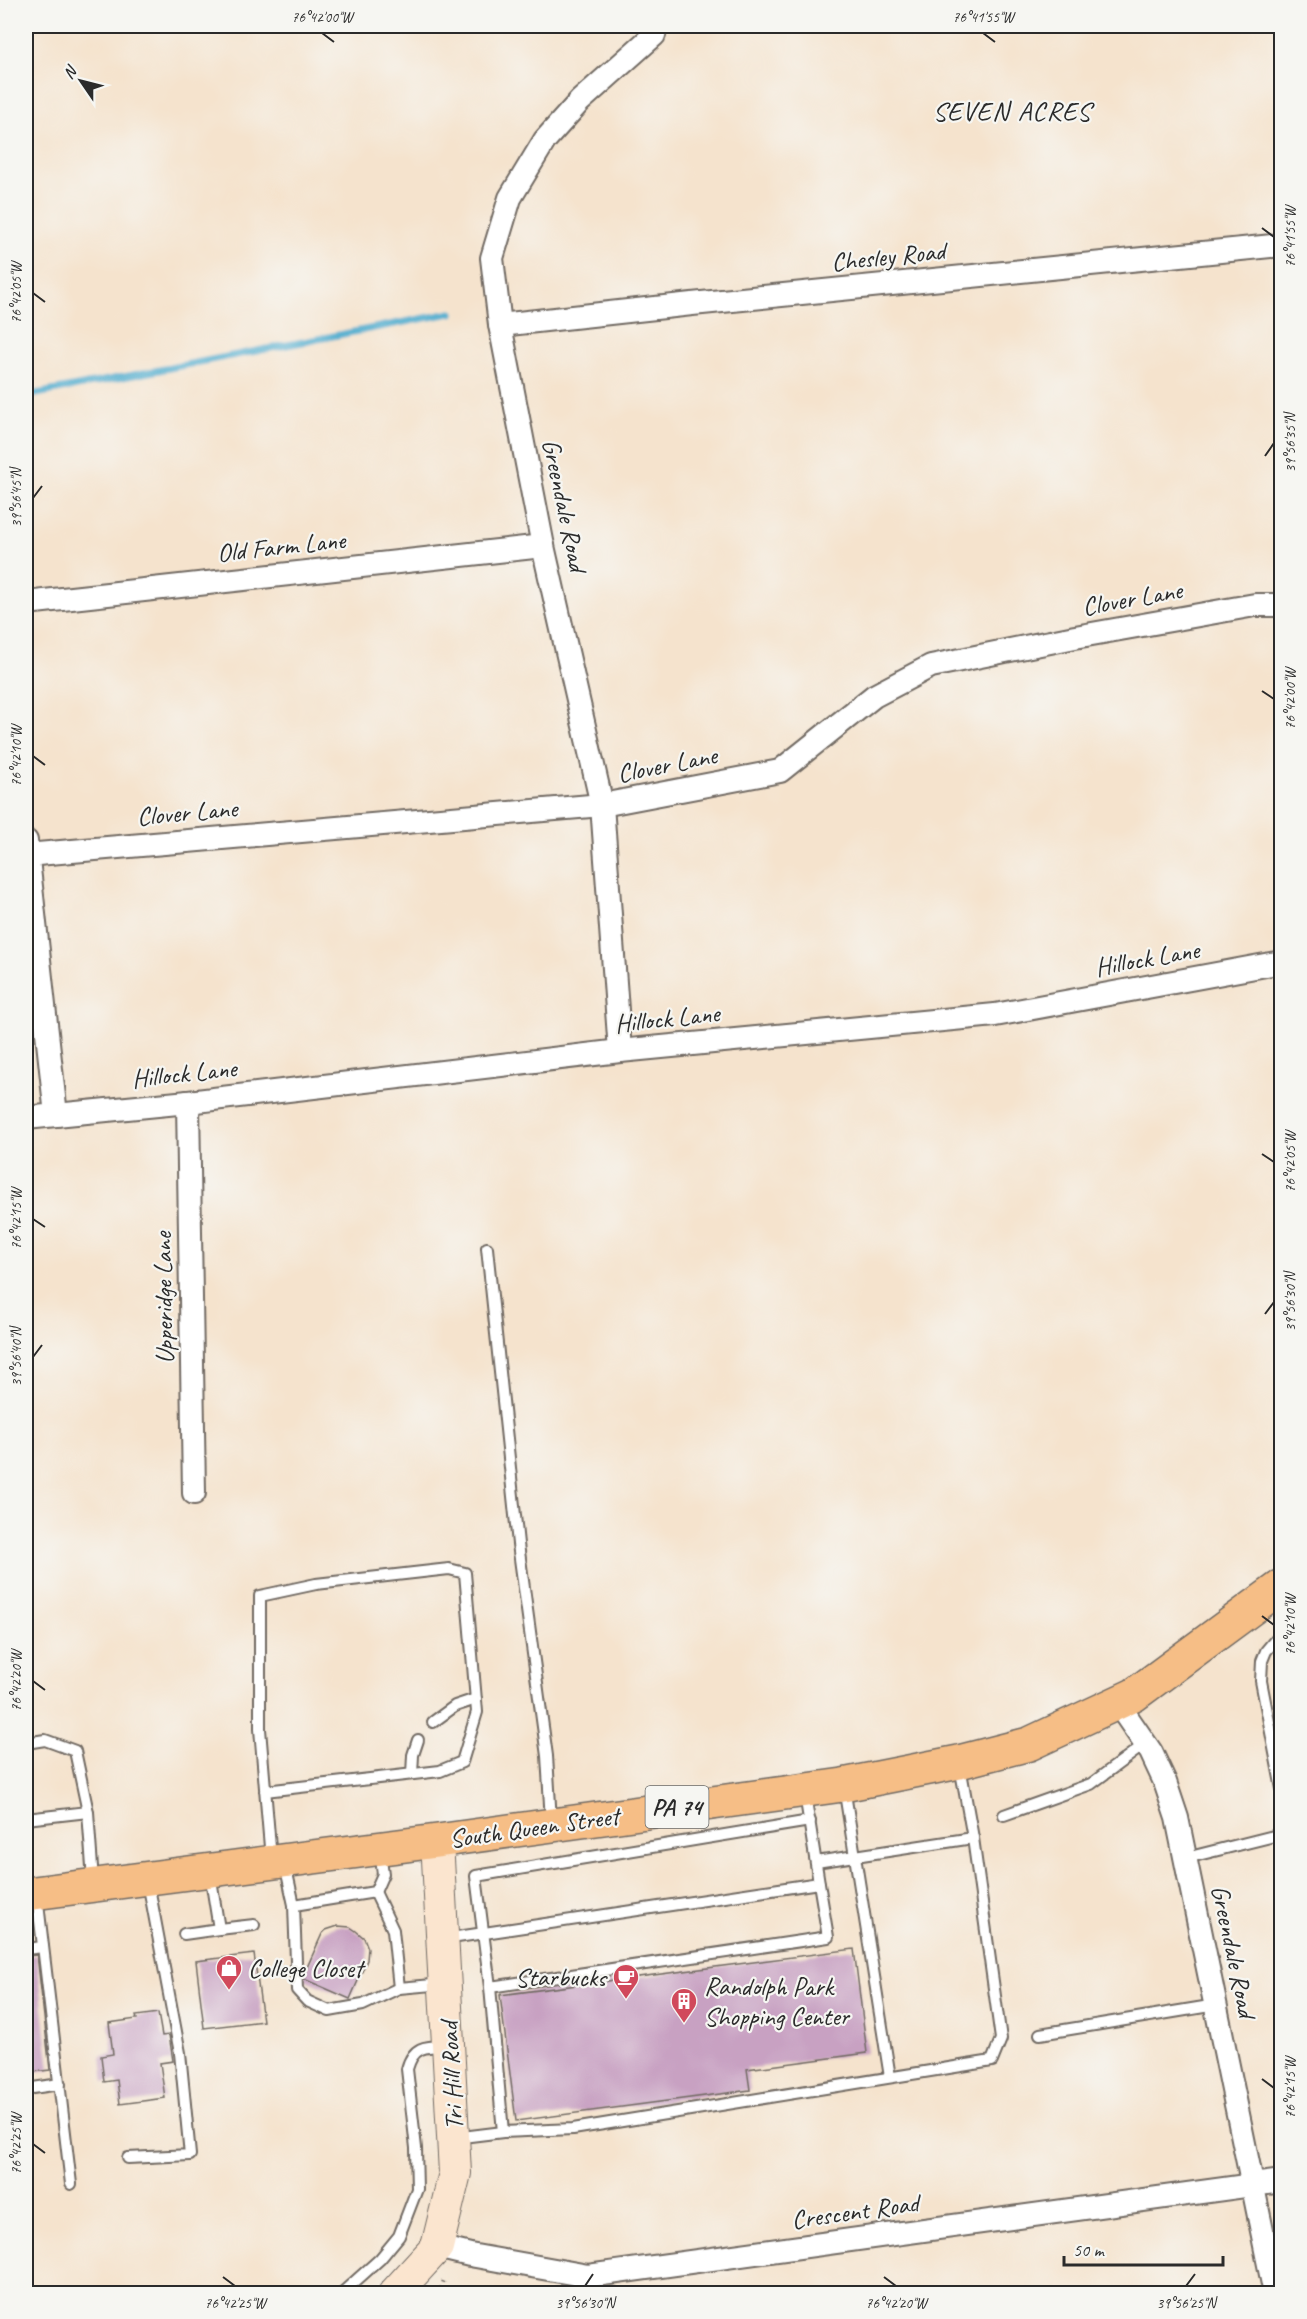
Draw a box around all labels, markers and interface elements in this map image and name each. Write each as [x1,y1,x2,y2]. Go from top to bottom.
text: 76°42'00"W [292,8,356,27]
text: 76°41'55"W [953,8,1017,27]
north arrow [51,51,111,111]
text: N [58,61,82,83]
district label: SEVEN ACRES [933,94,1095,128]
text: 76°41'55"W [1281,203,1300,267]
street label: Chesley Road [830,234,950,279]
text: 76°42'05"W [7,259,26,323]
text: 39°56'35"N [1281,410,1300,473]
street label: Greendale Road [534,436,595,578]
text: 39°56'45"N [7,465,26,528]
street label: Old Farm Lane [215,523,348,570]
street label: Clover Lane [1080,573,1187,623]
text: 76°42'00"W [1281,665,1300,729]
text: 76°42'10"W [7,722,26,786]
street label: Clover Lane [615,738,722,790]
street label: Clover Lane [136,791,241,833]
street label: Hillock Lane [1092,933,1204,984]
street label: Hillock Lane [613,996,724,1040]
street label: Hillock Lane [130,1051,241,1095]
text: 76°42'05"W [1281,1128,1300,1192]
text: 76°42'15"W [7,1185,26,1249]
street label: Upperidge Lane [146,1230,181,1364]
text: 39°56'30"N [1281,1269,1300,1332]
text: 39°56'40"N [7,1324,26,1387]
text: 76°42'10"W [1281,1591,1300,1655]
text: 76°42'20"W [7,1647,26,1711]
road number: PA 74 [646,1786,708,1828]
street label: South Queen Street [447,1799,624,1856]
street label: Greendale Road [1203,1882,1264,2024]
place label: College Closet [248,1952,366,1985]
shop icon: College Closet [214,1953,244,1991]
place label: Starbucks [515,1961,608,1994]
cafe icon: Starbucks [611,1962,641,2000]
place label: Randolph Park Shopping Center [704,1970,851,2033]
building icon: Randolph Park Shopping Center [669,1986,699,2024]
street label: Tri Hill Road [432,2017,471,2131]
text: 76°42'15"W [1281,2054,1300,2118]
text: 76°42'25"W [7,2110,26,2174]
street label: Crescent Road [789,2186,925,2237]
scale bar [1064,2229,1223,2267]
text: 50 m [1073,2239,1106,2261]
text: 76°42'25"W [205,2294,269,2313]
text: 39°56'30"N [555,2294,618,2313]
text: 76°42'20"W [866,2294,930,2313]
text: 39°56'25"N [1156,2294,1219,2313]

